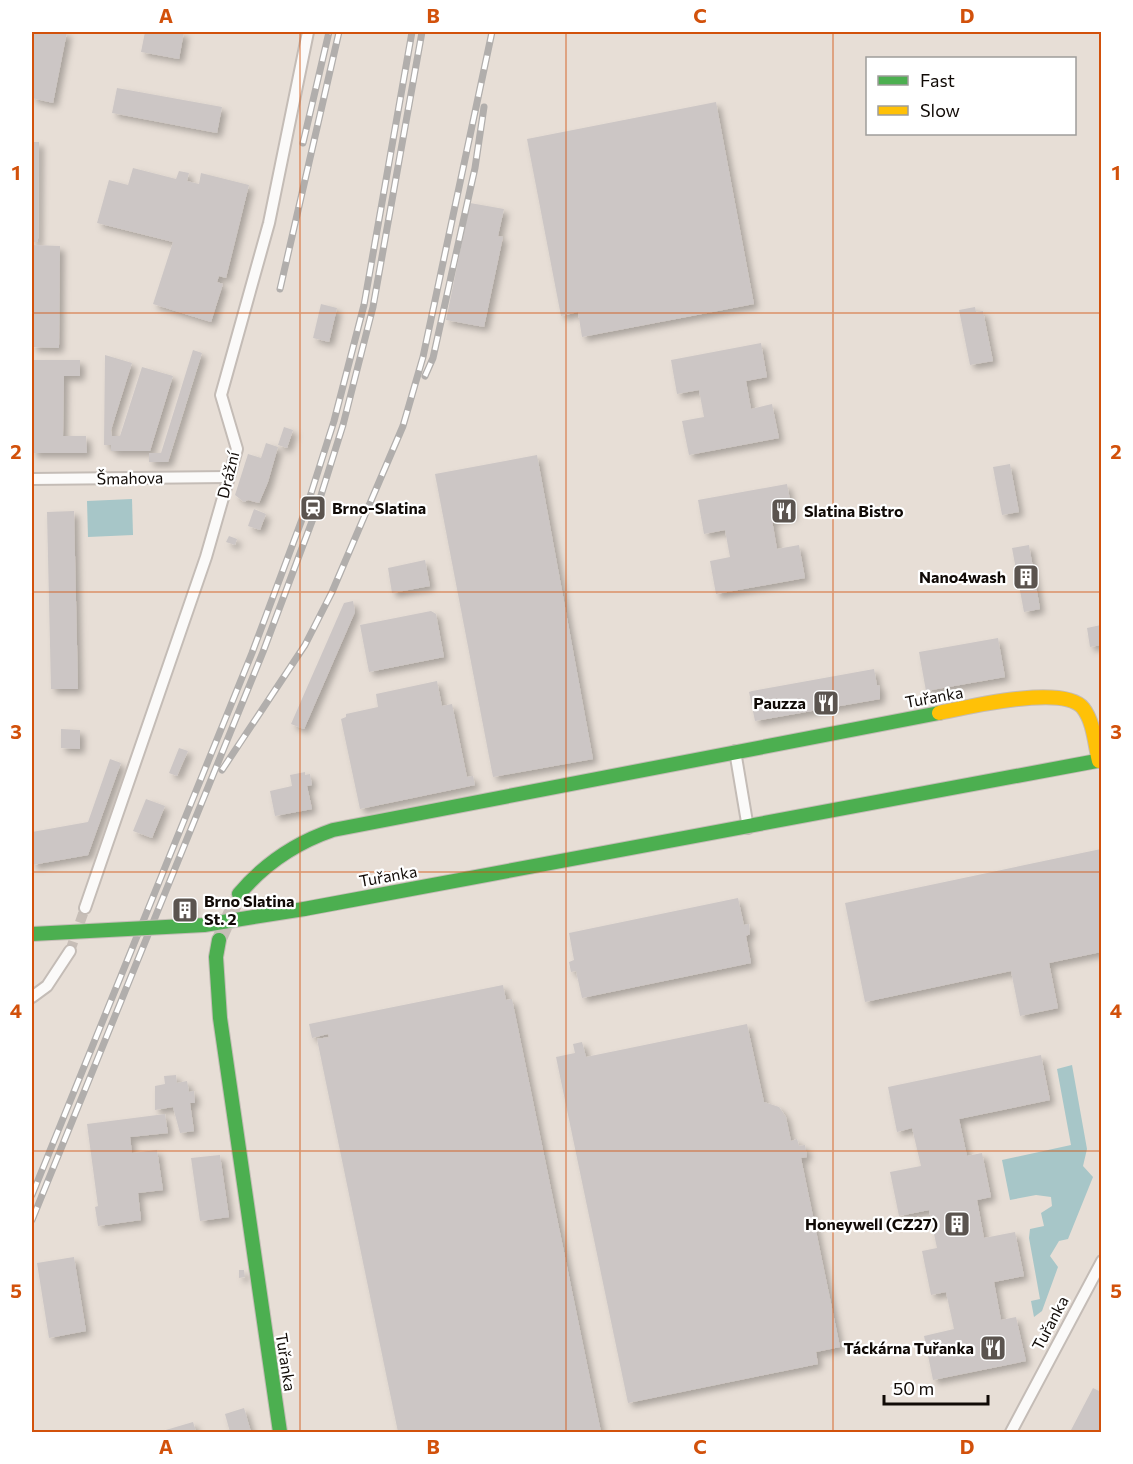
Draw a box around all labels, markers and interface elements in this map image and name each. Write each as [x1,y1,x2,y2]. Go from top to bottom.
text: A [159,3,173,27]
text: B [426,3,440,27]
text: C [693,3,707,27]
text: D [960,3,974,27]
legend [866,57,1076,135]
text: Fast [920,69,955,91]
text: Slow [920,99,960,121]
text: 1 [11,160,21,184]
text: 1 [1111,160,1121,184]
text: 2 [10,439,22,463]
text: 2 [1110,439,1122,463]
street label: Drážní [213,449,243,500]
street label: Šmahova [97,467,163,488]
station icon: Brno-Slatina [298,493,328,523]
restaurant icon: Slatina Bistro [769,496,799,526]
place label: Brno-Slatina [332,498,426,517]
place label: Slatina Bistro [804,501,904,520]
building icon: Nano4wash [1011,562,1041,592]
place label: Nano4wash [919,567,1006,586]
street label: Tuřanka [903,682,964,711]
restaurant icon: Pauzza [811,688,841,718]
place label: Pauzza [753,693,806,712]
text: 3 [10,719,22,743]
text: 3 [1110,719,1122,743]
street label: Tuřanka [357,861,418,890]
place label: Brno Slatina St. 2 [204,891,294,928]
building icon: Brno Slatina St. 2 [170,895,200,925]
text: 4 [10,998,22,1022]
text: 4 [1110,998,1122,1022]
building icon: Honeywell (CZ27) [942,1209,972,1239]
place label: Honeywell (CZ27) [805,1214,938,1233]
text: 5 [10,1278,22,1302]
text: 5 [1110,1278,1122,1302]
street label: Tuřanka [1027,1292,1072,1353]
street label: Tuřanka [273,1331,300,1392]
restaurant icon: Táckárna Tuřanka [978,1333,1008,1363]
place label: Táckárna Tuřanka [844,1338,974,1357]
scale bar [884,1368,988,1406]
text: 50 m [893,1377,934,1399]
text: A [159,1434,173,1458]
text: B [426,1434,440,1458]
text: C [693,1434,707,1458]
text: D [960,1434,974,1458]

